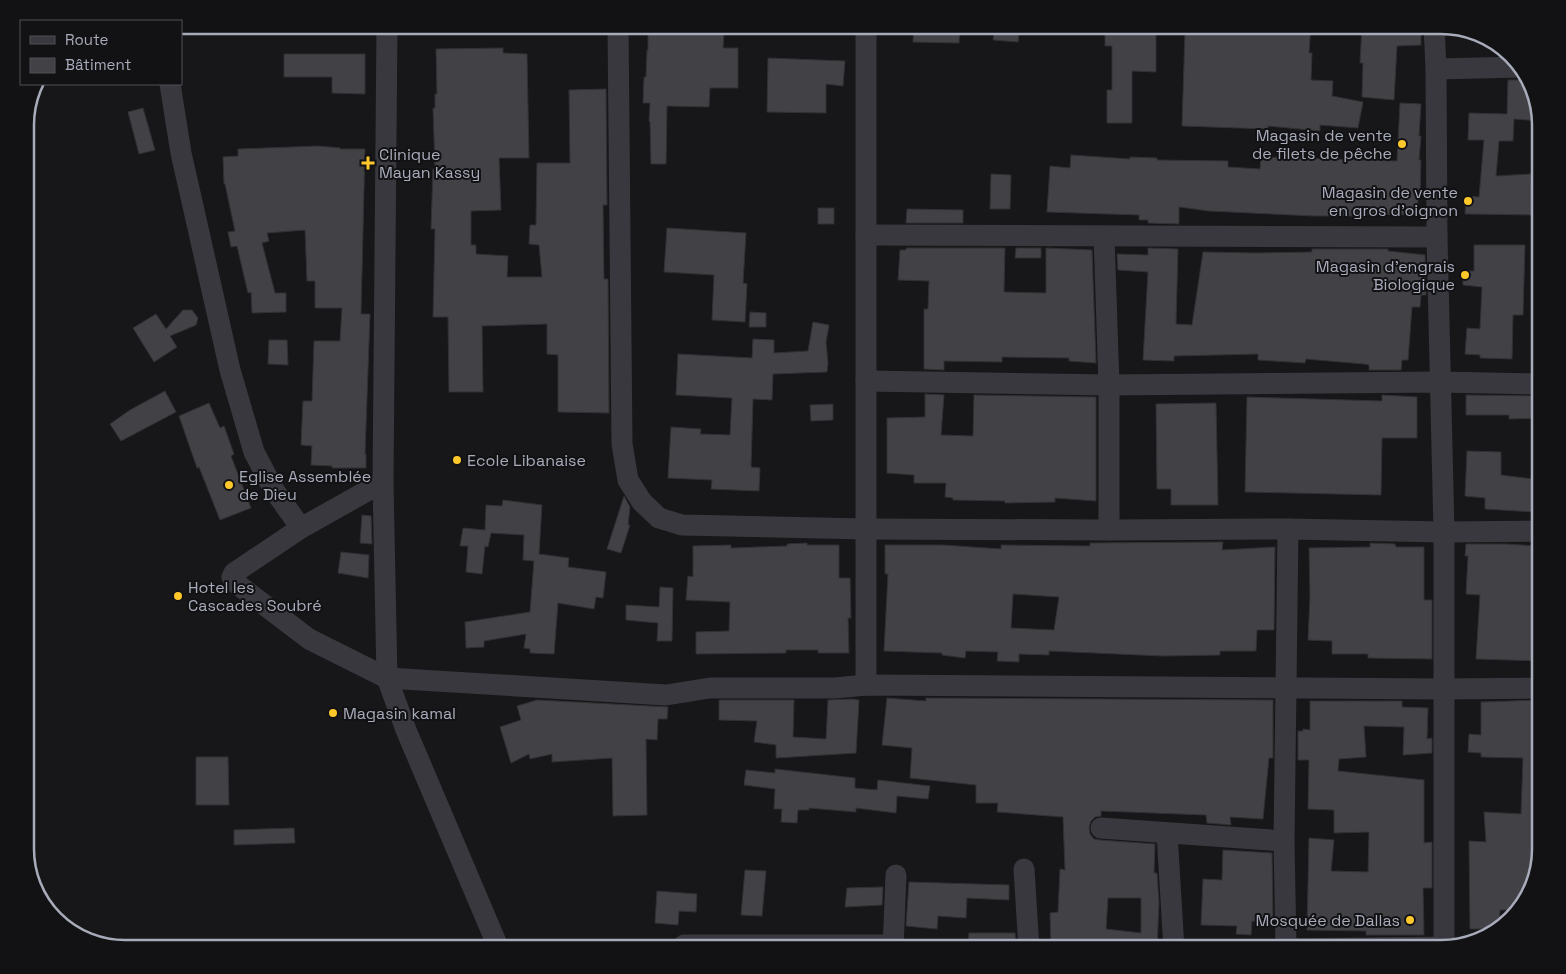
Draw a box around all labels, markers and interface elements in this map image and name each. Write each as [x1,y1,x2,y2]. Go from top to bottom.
legend [20,20,182,85]
text: Route [65,30,109,49]
text: Bâtiment [65,55,131,74]
place label: Magasin de vente de filets de pêche [1252,125,1392,164]
marker: Magasin de vente de filets de pêche [1396,138,1408,150]
place label: Clinique Mayan Kassy [379,144,480,183]
marker: Clinique Mayan Kassy [361,156,375,170]
place label: Magasin de vente en gros d'oignon [1322,182,1458,221]
marker: Magasin de vente en gros d'oignon [1462,195,1474,207]
place label: Magasin d'engrais Biologique [1316,256,1455,295]
marker: Magasin d'engrais Biologique [1459,269,1471,281]
place label: Ecole Libanaise [467,450,586,471]
marker: Ecole Libanaise [451,454,463,466]
place label: Eglise Assemblée de Dieu [239,466,371,505]
marker: Eglise Assemblée de Dieu [223,479,235,491]
place label: Hotel les Cascades Soubré [188,577,322,616]
marker: Hotel les Cascades Soubré [172,590,184,602]
place label: Magasin kamal [343,703,456,724]
marker: Magasin kamal [327,707,339,719]
place label: Mosquée de Dallas [1256,910,1400,931]
marker: Mosquée de Dallas [1404,914,1416,926]

